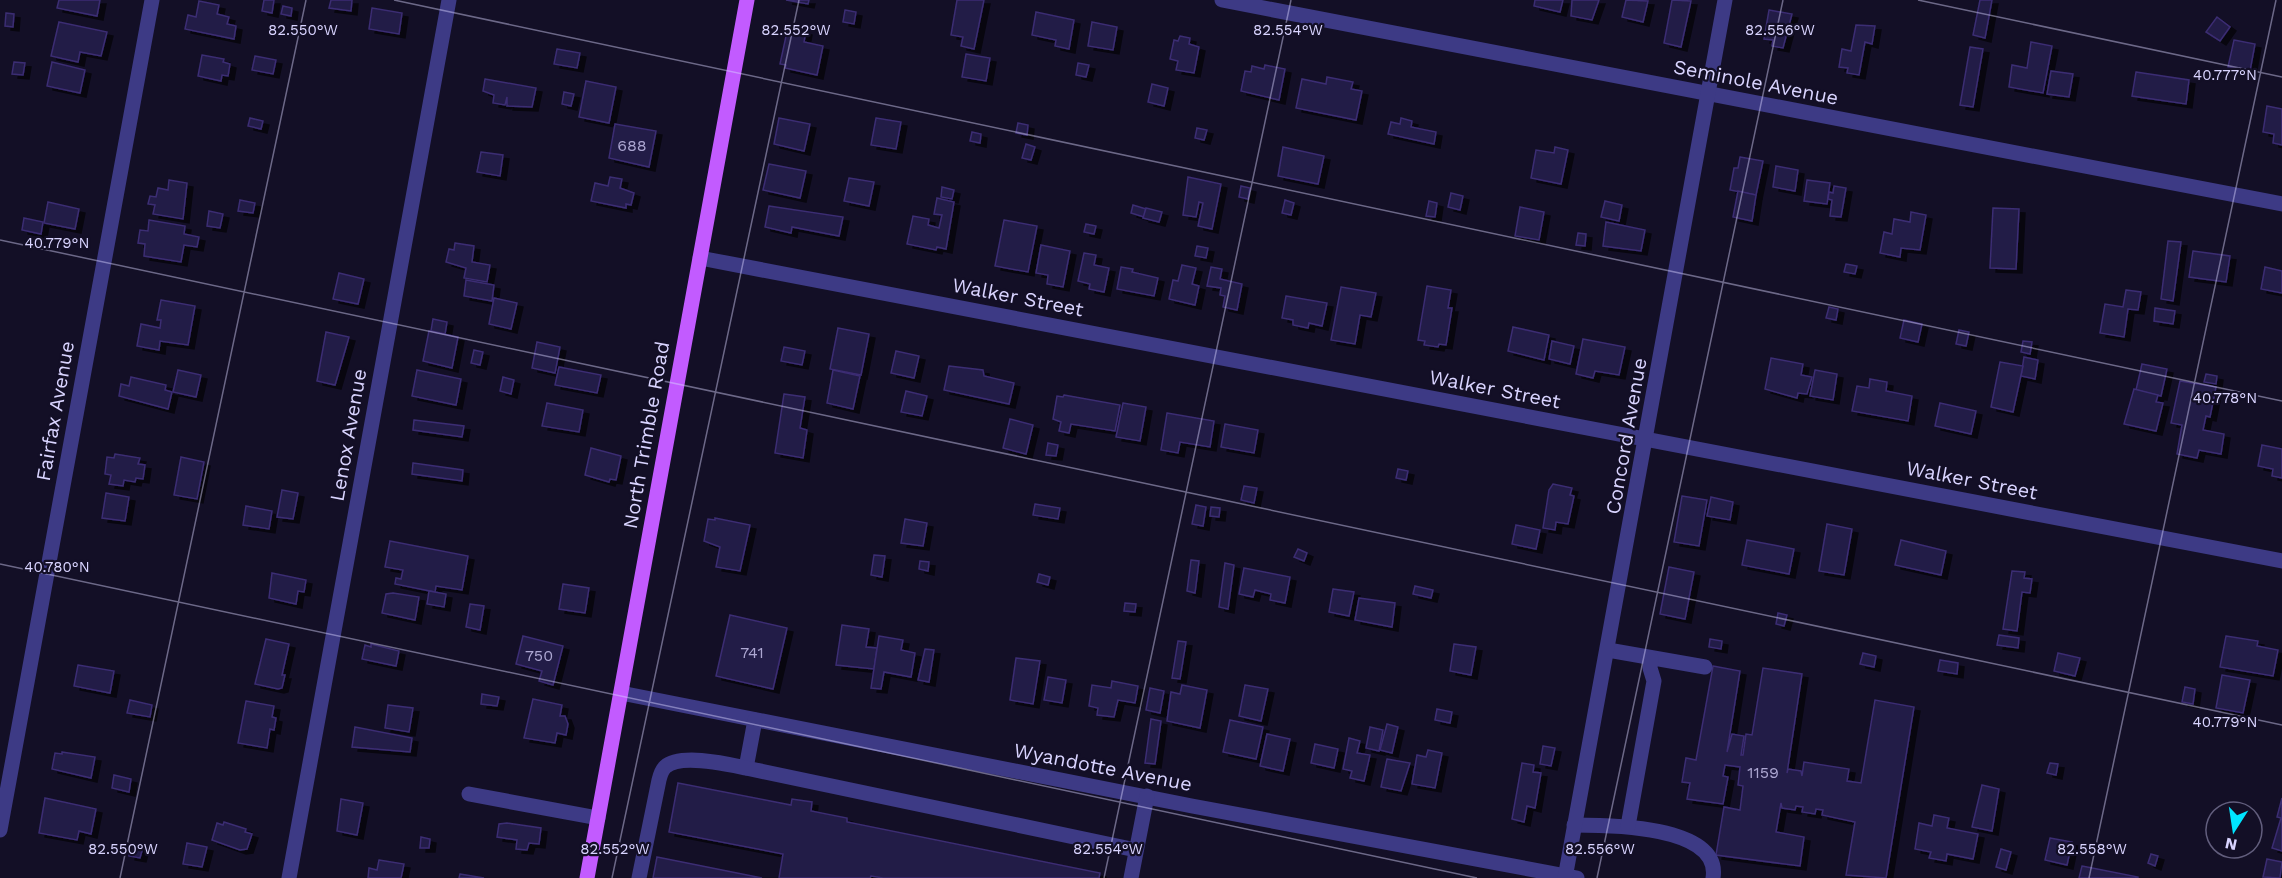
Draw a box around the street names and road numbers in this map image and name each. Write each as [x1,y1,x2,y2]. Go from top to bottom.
street label: Seminole Avenue [1671,54,1841,110]
street label: Walker Street [950,273,1086,322]
street label: Fairfax Avenue [31,339,79,483]
street label: North Trimble Road [618,339,674,531]
street label: Concord Avenue [1600,356,1652,516]
street label: Walker Street [1427,365,1563,414]
street label: Lenox Avenue [325,367,371,503]
street label: Walker Street [1904,456,2040,505]
street label: Wyandotte Avenue [1012,738,1194,796]

